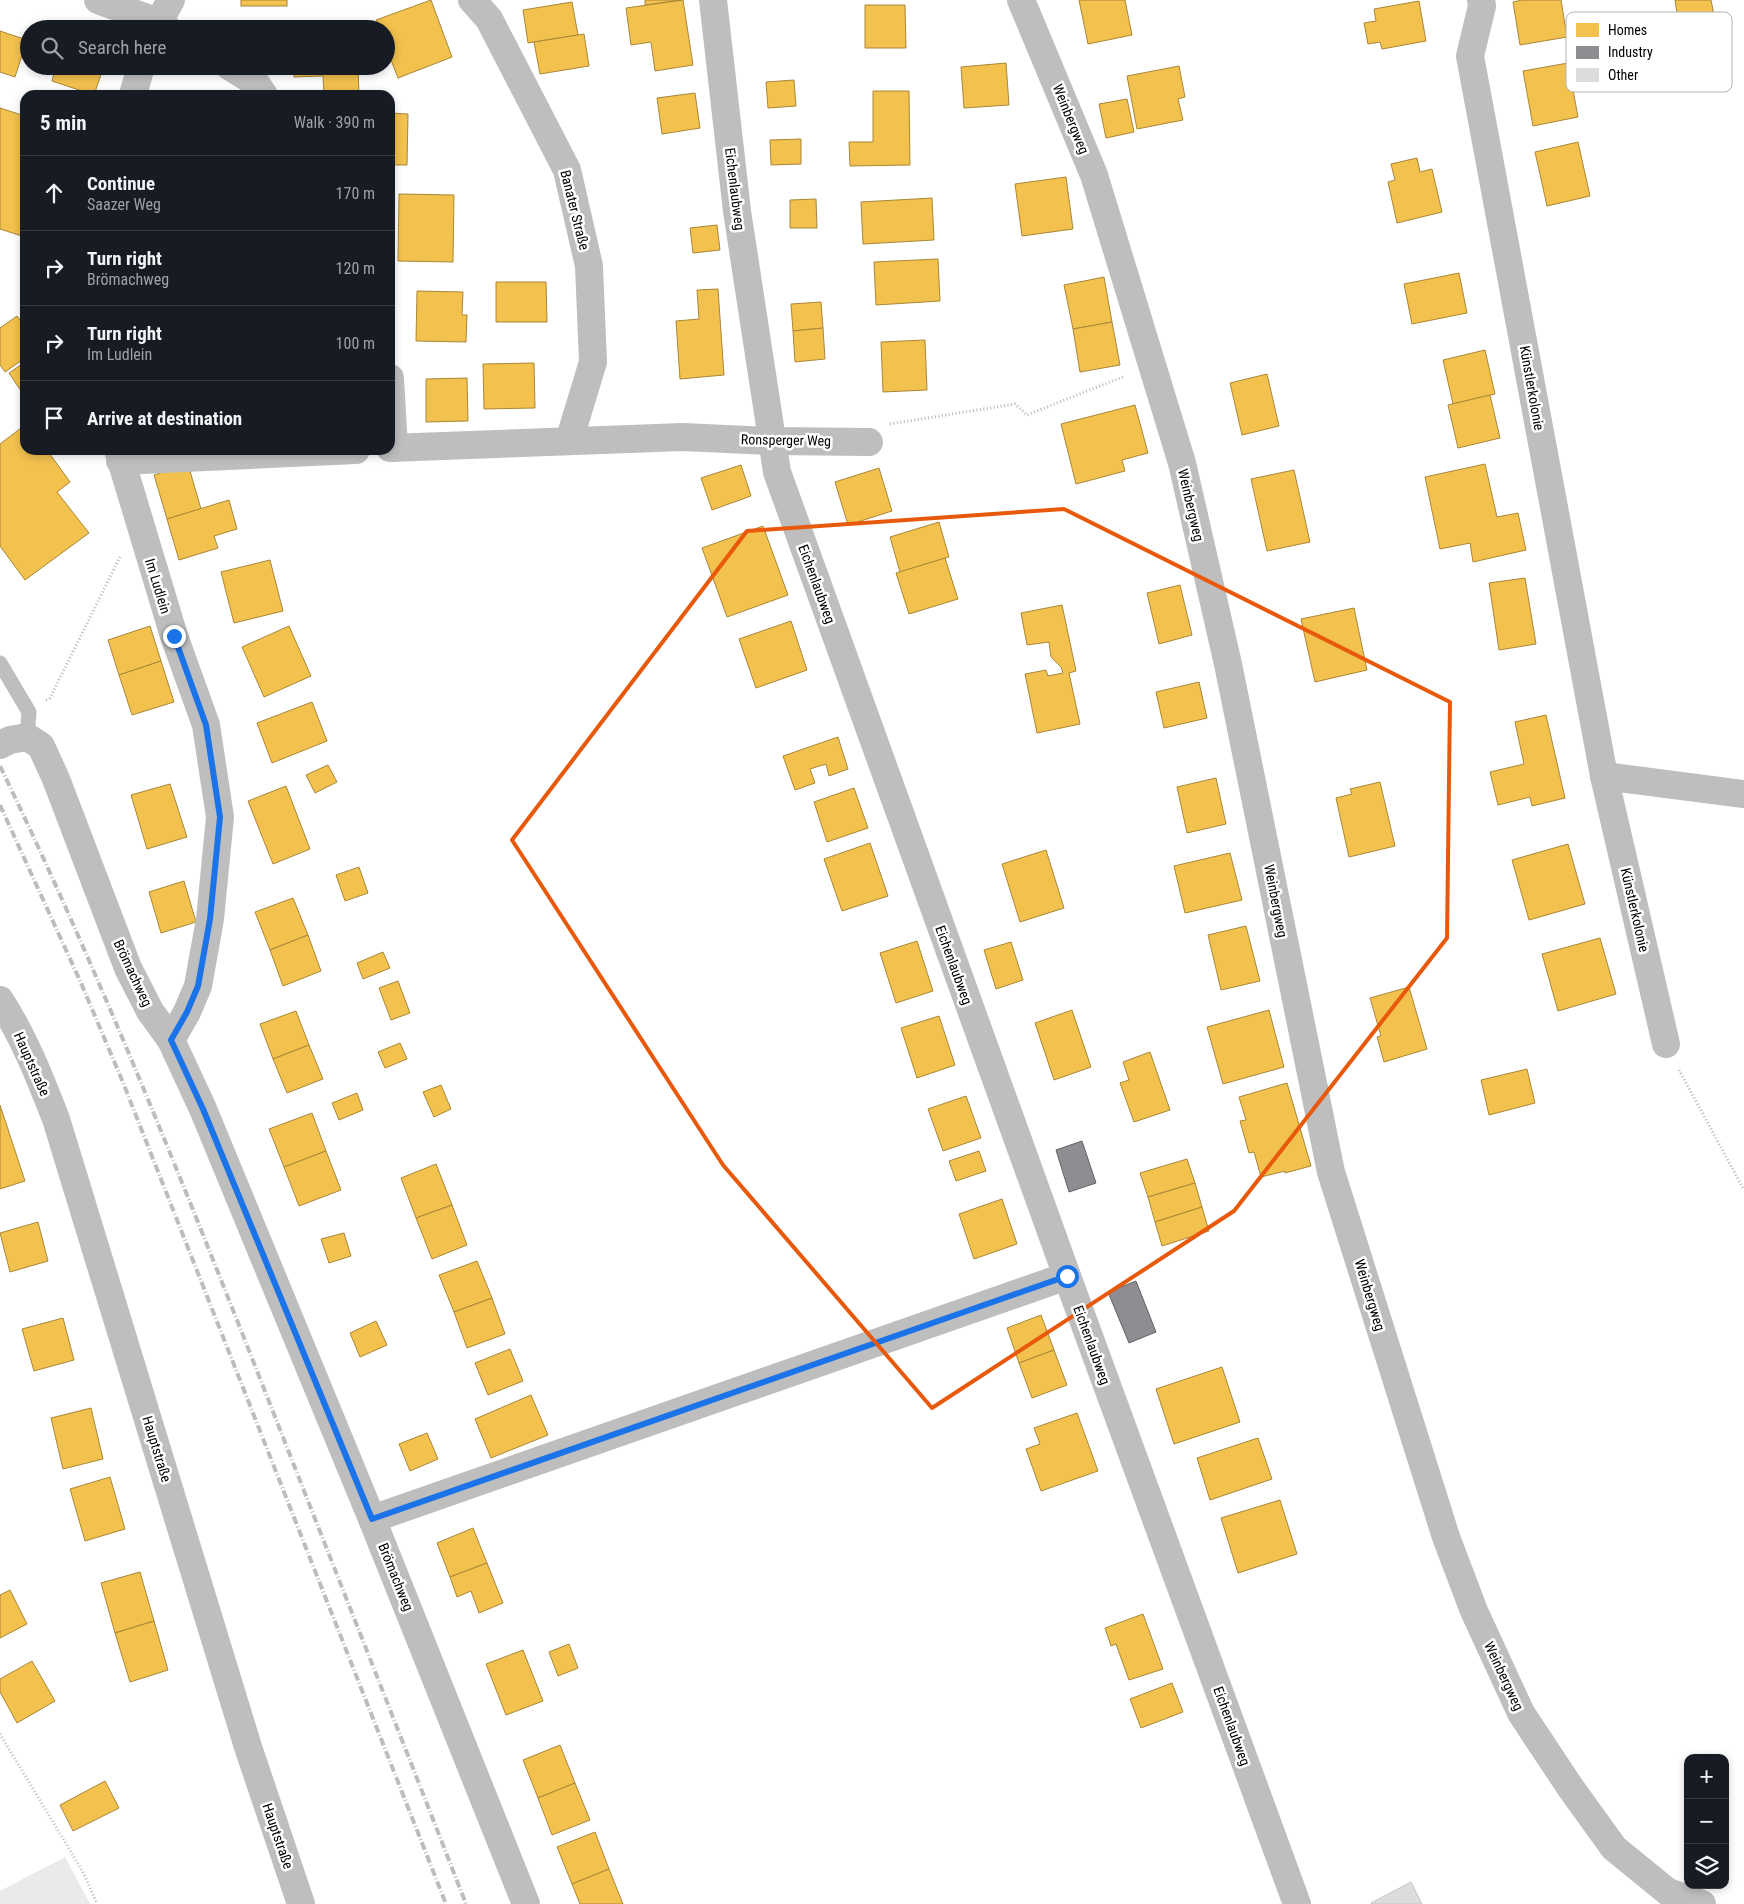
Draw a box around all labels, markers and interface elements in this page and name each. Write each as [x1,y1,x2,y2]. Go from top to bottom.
legend [1566,12,1732,92]
search box [20,20,395,75]
text: Homes [1608,22,1647,38]
icon: search [38,34,66,62]
text: Search here [78,36,166,59]
text: Industry [1608,44,1653,60]
text: Other [1608,67,1638,83]
street label: Weinbergweg [1050,82,1092,156]
text: 5 min [40,111,87,135]
text: Walk · 390 m [294,113,375,132]
street label: Eichenlaubweg [722,147,748,231]
street label: Banater Straße [557,168,593,252]
text: Continue [87,172,155,195]
icon: ahead [40,179,68,207]
text: 170 m [336,184,375,203]
text: Saazer Weg [87,195,161,214]
text: Turn right [87,247,162,270]
icon: right [40,254,68,282]
text: 120 m [336,259,375,278]
text: Brömachweg [87,270,169,289]
text: Turn right [87,322,162,345]
icon: right [40,329,68,357]
text: 100 m [336,334,375,353]
street label: Künstlerkolonie [1517,344,1547,432]
text: Im Ludlein [87,345,152,364]
icon: arrive [40,404,68,432]
text: Arrive at destination [87,407,242,430]
street label: Ronsperger Weg [741,431,831,449]
street label: Weinbergweg [1175,467,1207,543]
street label: Eichenlaubweg [795,542,839,626]
street label: Im Ludlein [142,556,174,616]
route end [163,625,186,648]
street label: Weinbergweg [1261,863,1291,939]
street label: Künstlerkolonie [1618,866,1653,954]
street label: Eichenlaubweg [932,923,976,1007]
street label: Brömachweg [111,937,155,1009]
street label: Hauptstraße [11,1030,53,1099]
street label: Weinbergweg [1352,1257,1388,1333]
route start [1056,1265,1079,1288]
street label: Eichenlaubweg [1070,1303,1114,1387]
street label: Hauptstraße [139,1414,175,1484]
street label: Brömachweg [375,1541,417,1613]
street label: Weinbergweg [1481,1639,1527,1713]
street label: Eichenlaubweg [1210,1684,1254,1768]
map controls [1684,1754,1729,1889]
button: + [1684,1754,1729,1799]
button: − [1684,1799,1729,1844]
street label: Hauptstraße [259,1801,297,1871]
button: layers [1684,1844,1729,1889]

